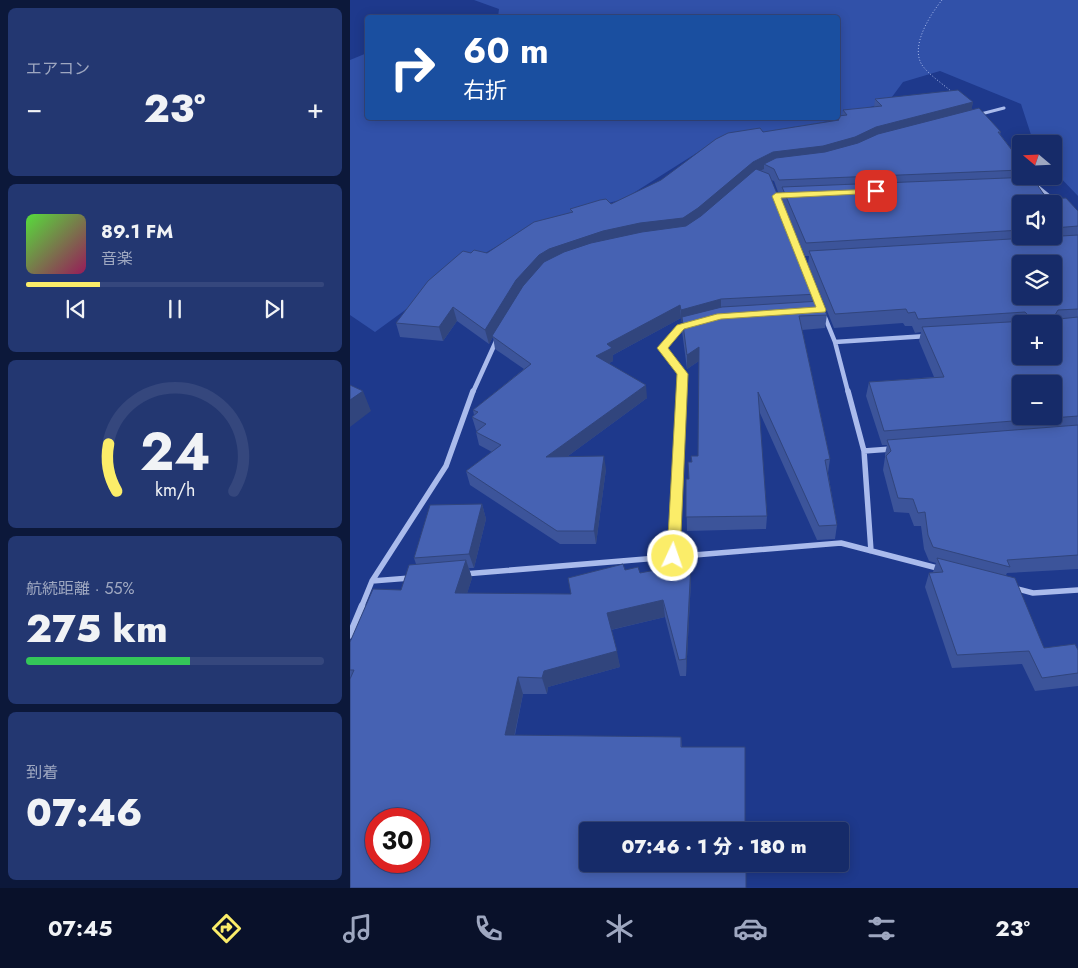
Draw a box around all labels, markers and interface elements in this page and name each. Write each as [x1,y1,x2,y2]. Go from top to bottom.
text: 60 m [463,26,549,76]
icon: right [380,35,445,100]
text: エアコン [26,57,90,80]
text: 右折 [463,74,507,106]
text: 23° [144,81,206,136]
text: − [26,88,43,129]
text: + [307,88,324,129]
north arrow [1012,135,1062,185]
map controls [1012,135,1062,425]
pin [855,170,897,212]
icon: arrive [862,177,890,205]
button: sound [1012,195,1062,245]
text: 89.1 FM [101,218,173,245]
text: 音楽 [101,247,133,270]
button: layers [1012,255,1062,305]
icon: previous [62,295,90,323]
icon: pause [161,295,189,323]
icon: next [260,295,288,323]
button: + [1012,315,1062,365]
button: − [1012,375,1062,425]
text: 24 [140,414,210,490]
text: km/h [155,477,195,503]
position arrow [646,529,698,581]
text: 航続距離 · 55% [26,577,134,600]
text: 275 km [26,601,168,656]
text: 到着 [26,761,58,784]
text: 07:46 [26,785,142,840]
speed limit sign: 30 [365,808,430,873]
text: 07:46 · 1 分 · 180 m [621,833,807,860]
icon: directions [209,911,244,946]
icon: music [340,911,375,946]
icon: phone [471,911,506,946]
icon: climate [602,911,637,946]
icon: car [733,911,768,946]
icon: filters [864,911,899,946]
text: 07:45 [48,912,113,944]
text: 23° [995,912,1030,944]

